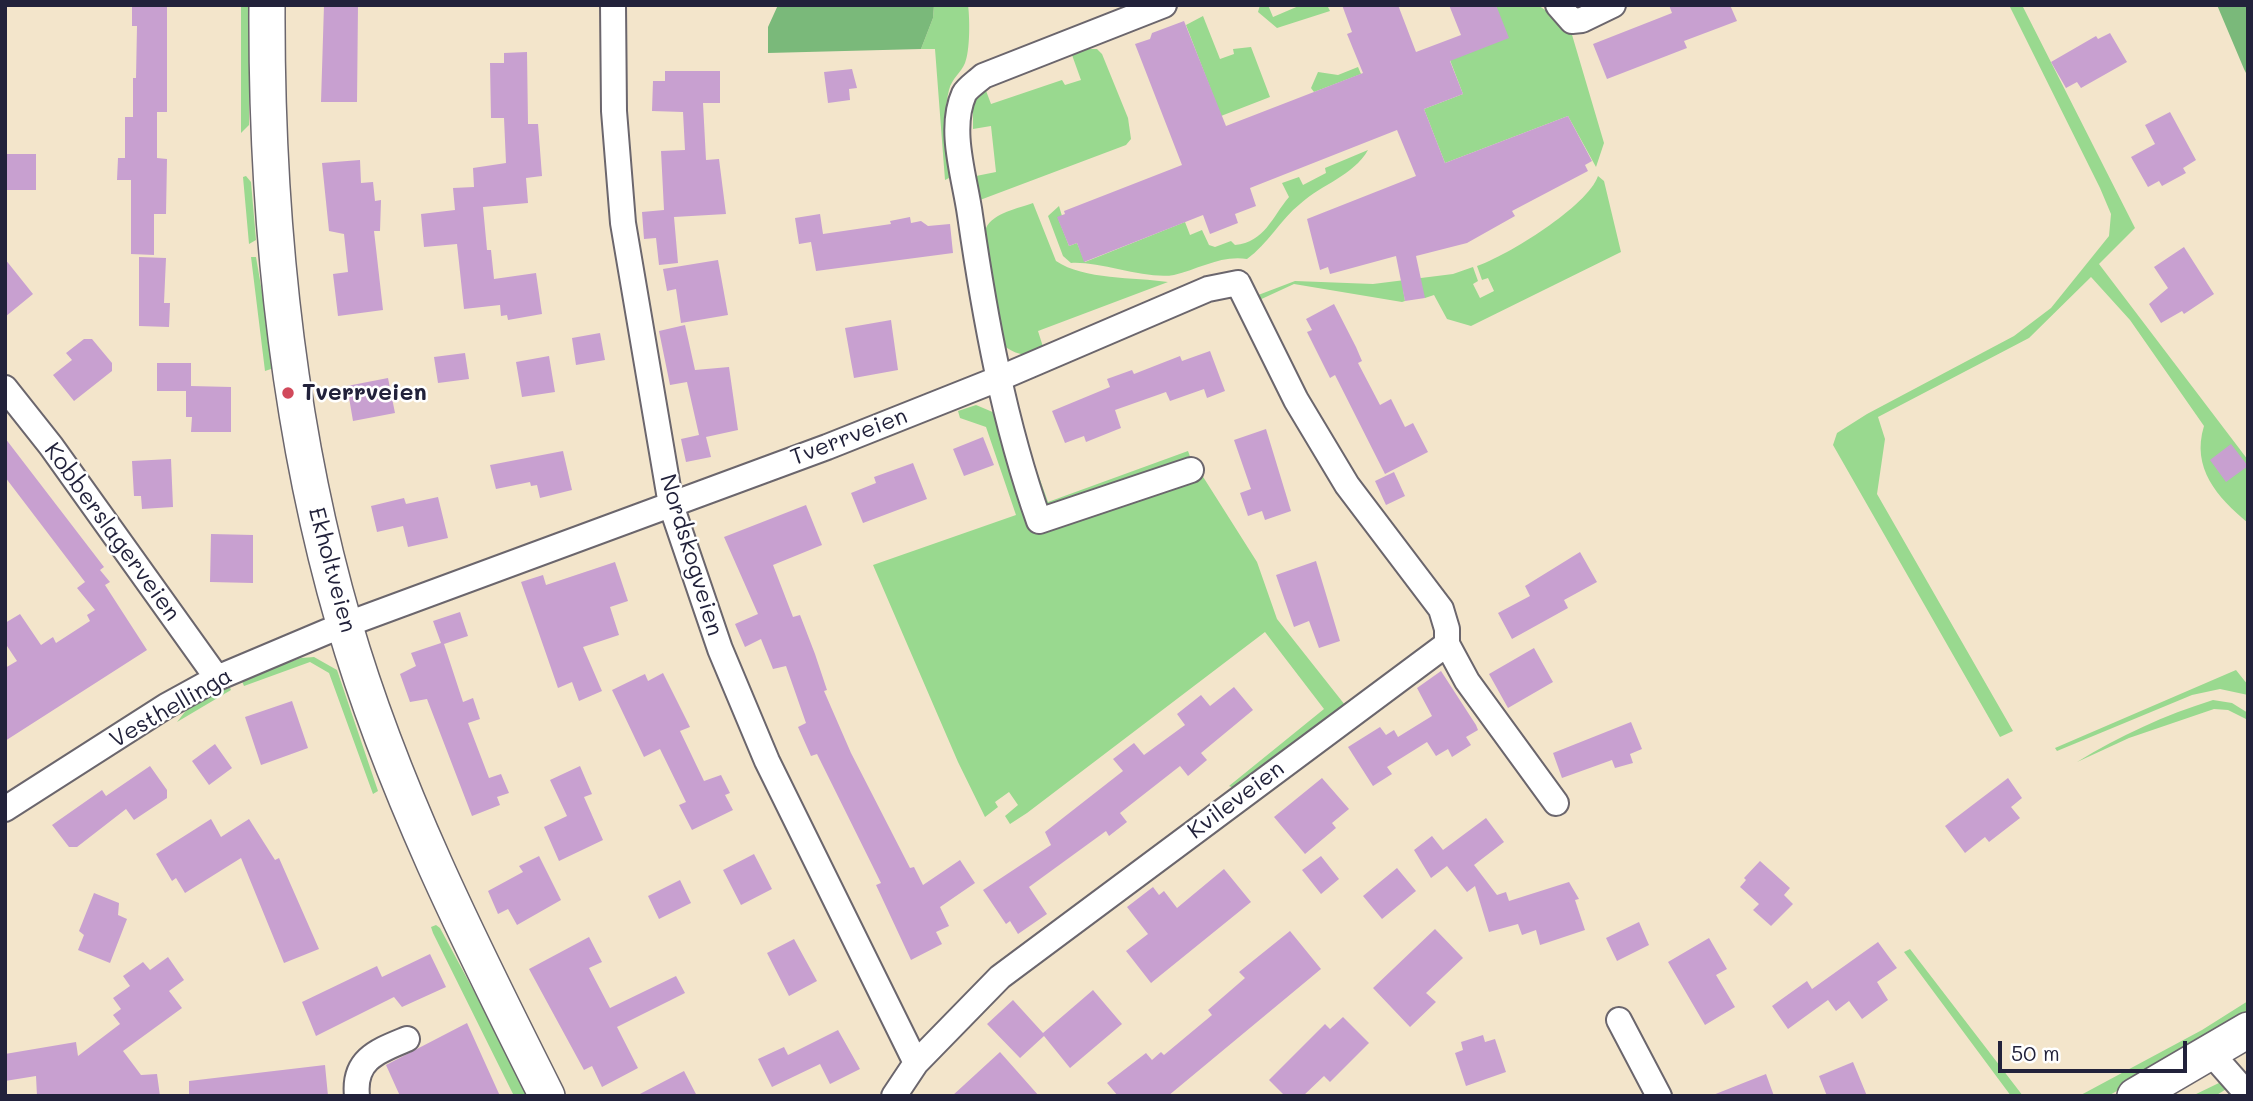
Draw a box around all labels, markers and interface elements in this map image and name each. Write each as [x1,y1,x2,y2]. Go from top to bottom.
place label: Tverrveien [302,379,427,407]
marker: Tverrveien [280,385,296,401]
street label: Tverrveien [787,402,911,472]
street label: Kobberslagerveien [38,438,186,626]
street label: Nordskogveien [653,471,729,639]
street label: Ekholtveien [302,504,362,636]
street label: Vesthellinga [105,662,237,754]
street label: Kvileveien [1182,755,1290,845]
scale bar [2001,1028,2190,1072]
text: 50 m [2011,1039,2060,1066]

